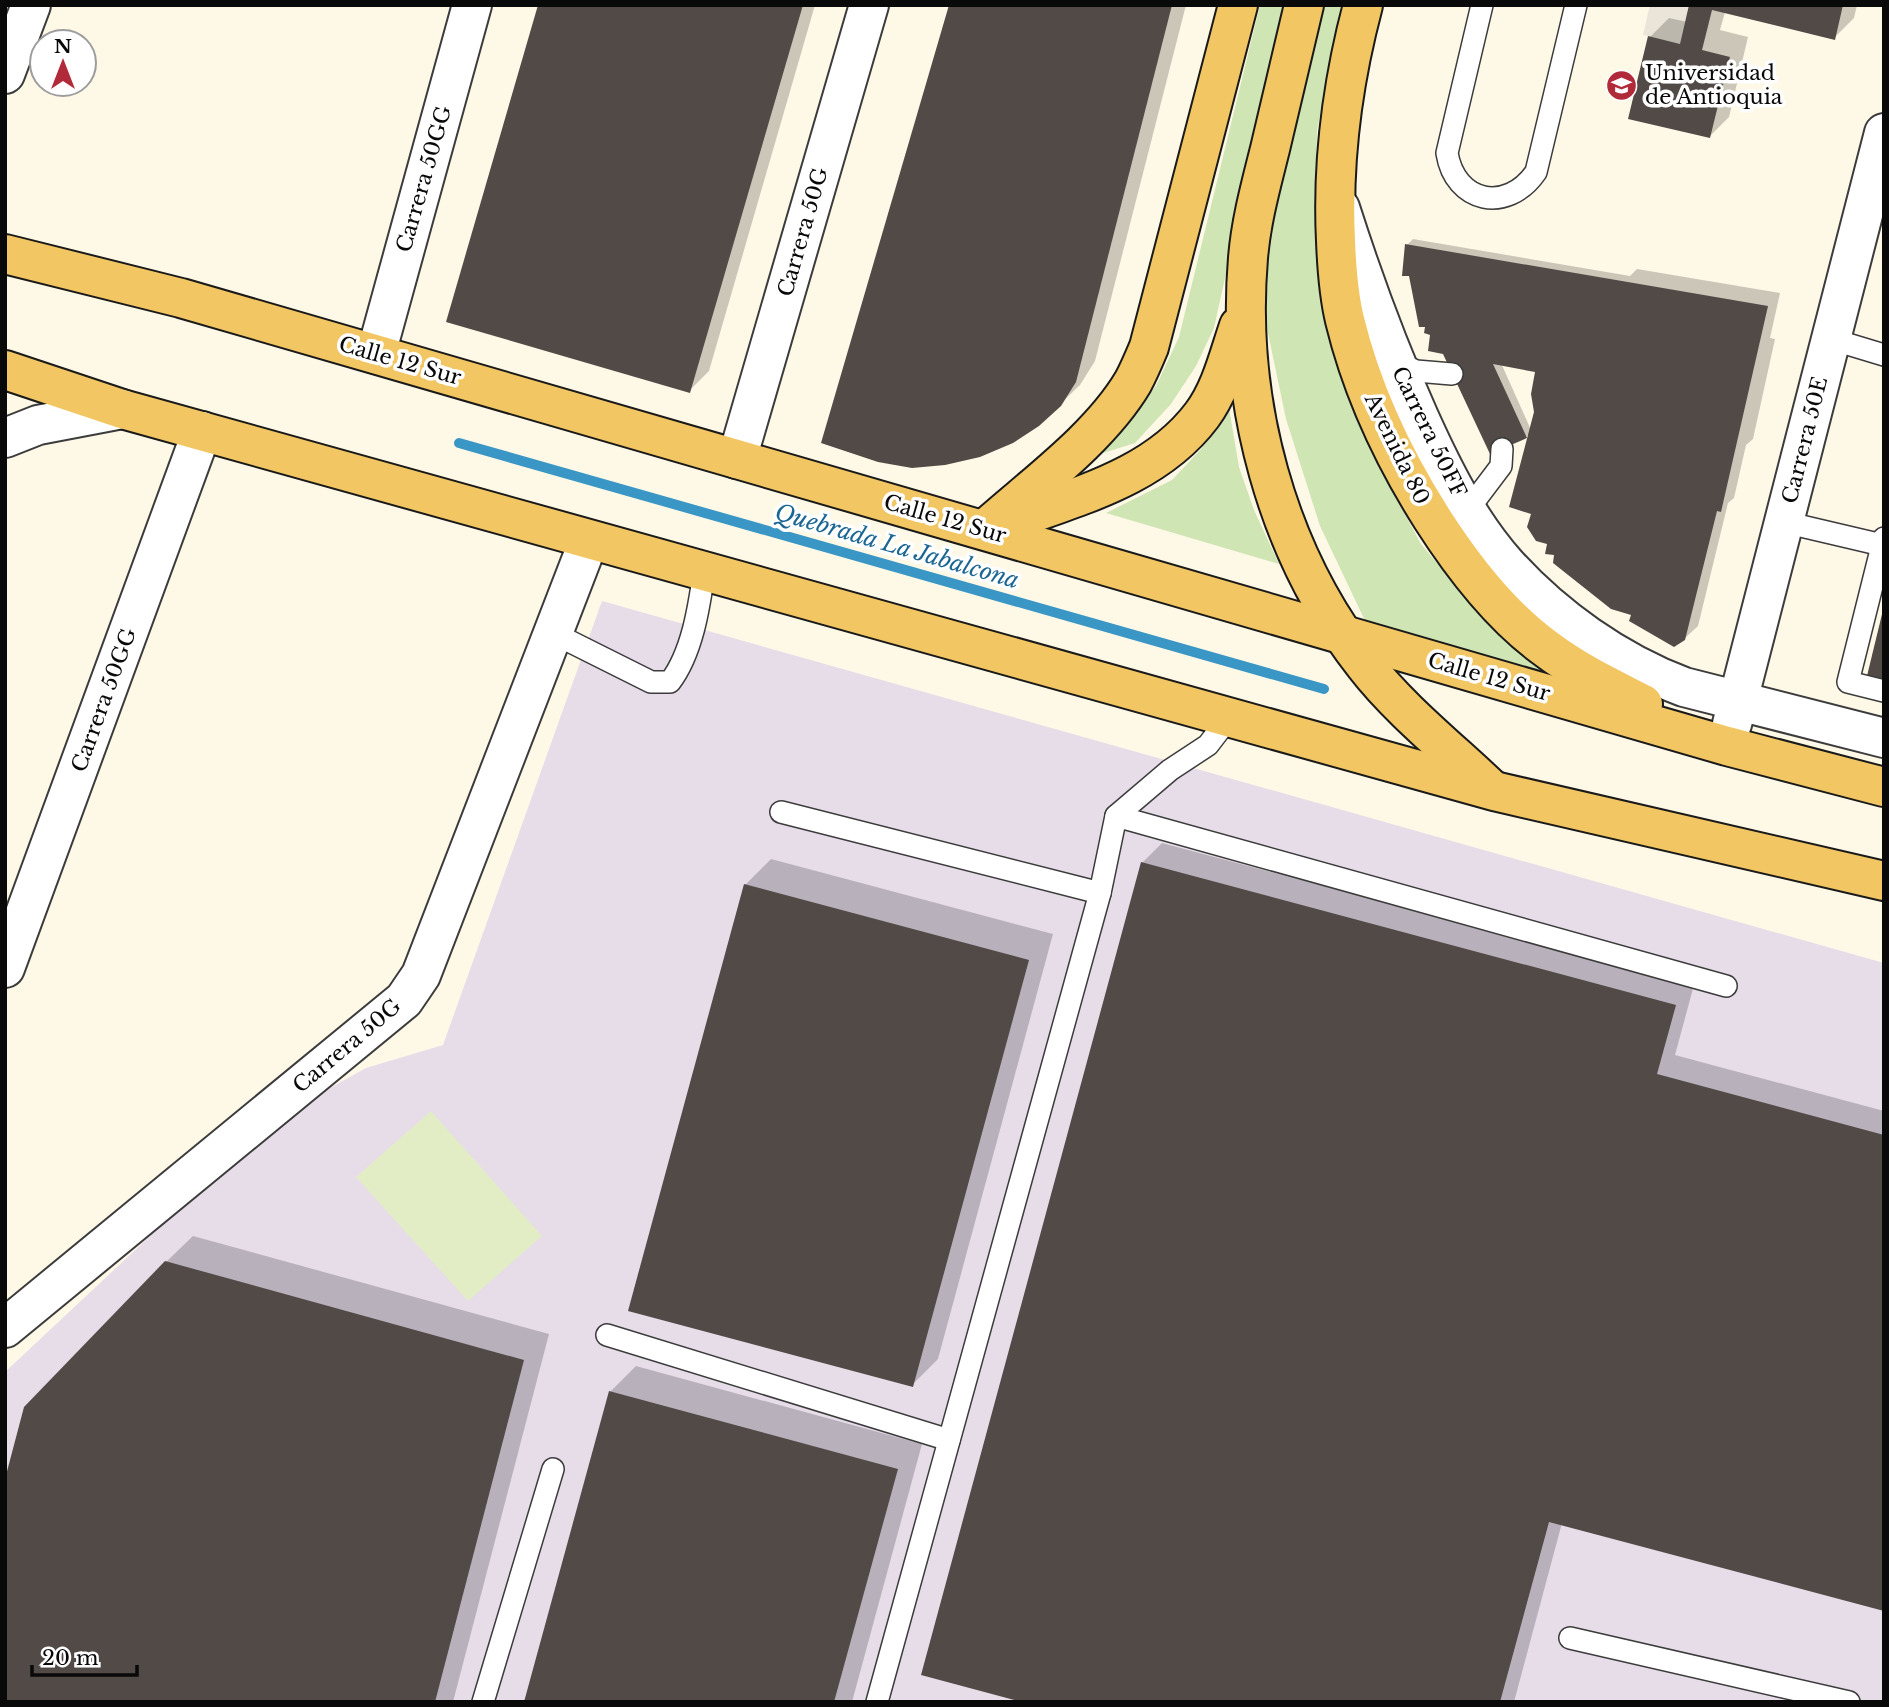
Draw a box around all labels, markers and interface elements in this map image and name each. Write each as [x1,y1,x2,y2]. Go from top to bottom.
north arrow [28,28,98,98]
text: N [54,35,72,58]
place label: Universidad de Antioquia [1645,60,1783,110]
school or university icon: Universidad de Antioquia [1605,68,1639,102]
street label: Carrera 50GG [391,103,457,255]
street label: Carrera 50G [772,165,834,299]
street label: Calle 12 Sur [336,331,464,391]
street label: Carrera 50FF [1386,362,1472,502]
street label: Carrera 50E [1777,374,1833,506]
street label: Avenida 80 [1358,388,1435,509]
street label: Calle 12 Sur [881,489,1009,549]
water label: Quebrada La Jabalcona [772,498,1022,594]
street label: Carrera 50GG [66,624,142,776]
street label: Calle 12 Sur [1425,647,1553,707]
street label: Carrera 50G [288,993,406,1099]
scale bar [32,1634,136,1678]
text: 20 m [42,1645,99,1671]

